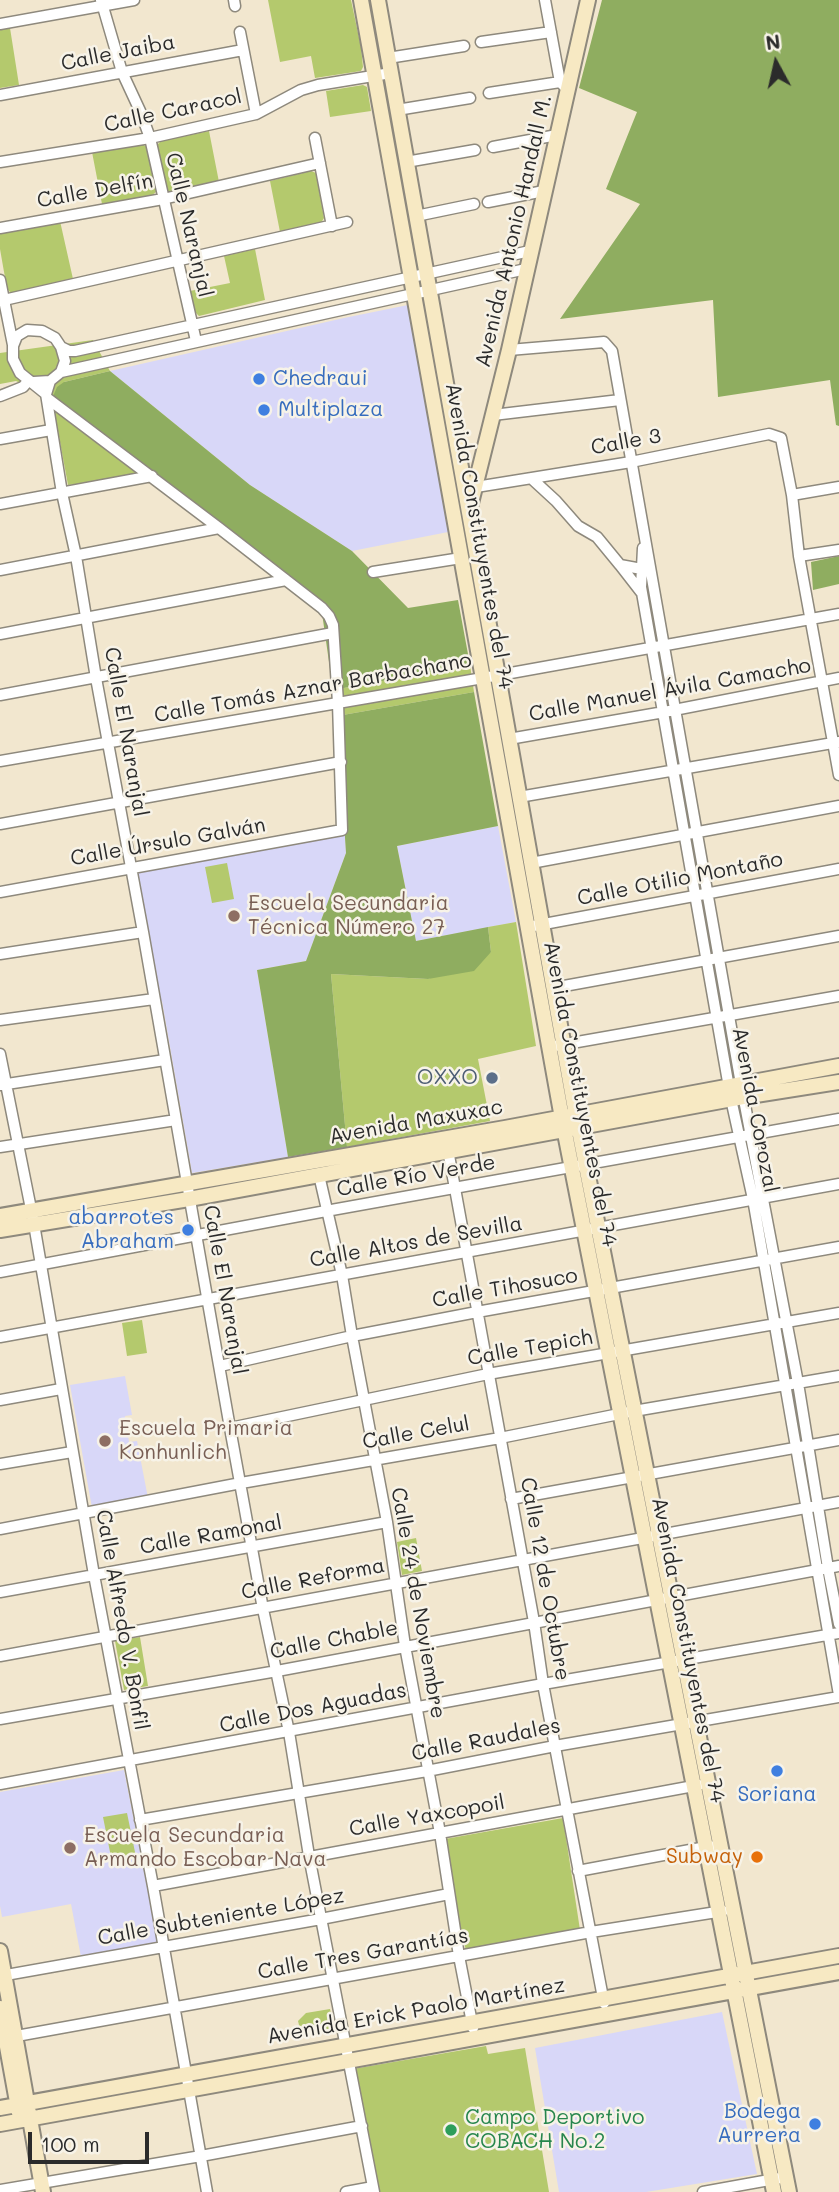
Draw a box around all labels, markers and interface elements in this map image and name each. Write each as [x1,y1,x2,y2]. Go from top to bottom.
north arrow [741,28,811,98]
text: N [764,28,782,55]
street label: Calle Jaiba [59,30,177,76]
street label: Calle Caracol [102,84,244,138]
street label: Avenida Antonio Handall M. [470,92,558,370]
street label: Calle Naranjal [160,150,218,300]
street label: Calle Delfín [35,168,155,214]
place label: Chedraui [273,366,368,392]
marker: Chedraui [251,371,267,387]
street label: Avenida Constituyentes del 74 [440,381,518,691]
place label: Multiplaza [278,397,383,423]
marker: Multiplaza [256,402,272,418]
street label: Calle 3 [589,423,663,461]
street label: Calle El Naranjal [99,645,153,819]
street label: Calle Tomás Aznar Barbachano [152,648,474,728]
street label: Calle Manuel Ávila Camacho [527,653,813,727]
street label: Calle Úrsulo Galván [68,812,268,872]
street label: Calle Otilio Montaño [575,847,785,911]
place label: Escuela Secundaria Técnica Número 27 [248,891,449,941]
marker: Escuela Secundaria Técnica Número 27 [226,908,242,924]
street label: Avenida Constituyentes del 74 [538,939,622,1249]
street label: Avenida Corozal [727,1025,783,1195]
place label: OXXO [417,1065,478,1091]
marker: OXXO [484,1070,500,1086]
street label: Avenida Maxuxac [327,1094,505,1150]
street label: Calle Río Verde [335,1150,497,1202]
street label: Calle El Naranjal [198,1203,252,1377]
place label: abarrotes Abraham [68,1205,174,1255]
street label: Calle Altos de Sevilla [308,1211,524,1273]
marker: abarrotes Abraham [180,1222,196,1238]
street label: Calle Tihosuco [430,1263,580,1313]
street label: Calle Tepich [465,1325,595,1371]
street label: Calle Celul [360,1411,472,1455]
place label: Escuela Primaria Konhunlich [119,1416,293,1466]
marker: Escuela Primaria Konhunlich [97,1433,113,1449]
street label: Calle 12 de Octubre [515,1475,575,1683]
street label: Calle 24 de Noviembre [385,1485,451,1721]
street label: Avenida Constituyentes del 74 [646,1495,730,1805]
street label: Calle Alfredo V. Bonfil [90,1508,154,1732]
street label: Calle Ramonal [138,1510,284,1560]
street label: Calle Reforma [239,1553,387,1605]
street label: Calle Chable [268,1615,400,1665]
street label: Calle Dos Aguadas [217,1678,409,1738]
street label: Calle Raudales [409,1713,563,1767]
marker: Soriana [769,1763,785,1779]
place label: Soriana [737,1782,817,1808]
street label: Calle Yaxcopoil [347,1790,507,1842]
place label: Escuela Secundaria Armando Escobar Nava [84,1823,327,1873]
marker: Escuela Secundaria Armando Escobar Nava [62,1840,78,1856]
place label: Subway [666,1844,743,1870]
marker: Subway [749,1849,765,1865]
street label: Calle Subteniente López [96,1883,346,1951]
street label: Calle Tres Garantías [256,1923,470,1985]
street label: Avenida Erick Paolo Martínez [265,1972,567,2050]
place label: Bodega Aurrera [717,2099,801,2149]
place label: Campo Deportivo COBACH No.2 [465,2105,645,2155]
marker: Bodega Aurrera [807,2116,823,2132]
scale bar [32,2118,152,2162]
marker: Campo Deportivo COBACH No.2 [443,2122,459,2138]
text: 100 m [41,2130,100,2157]

